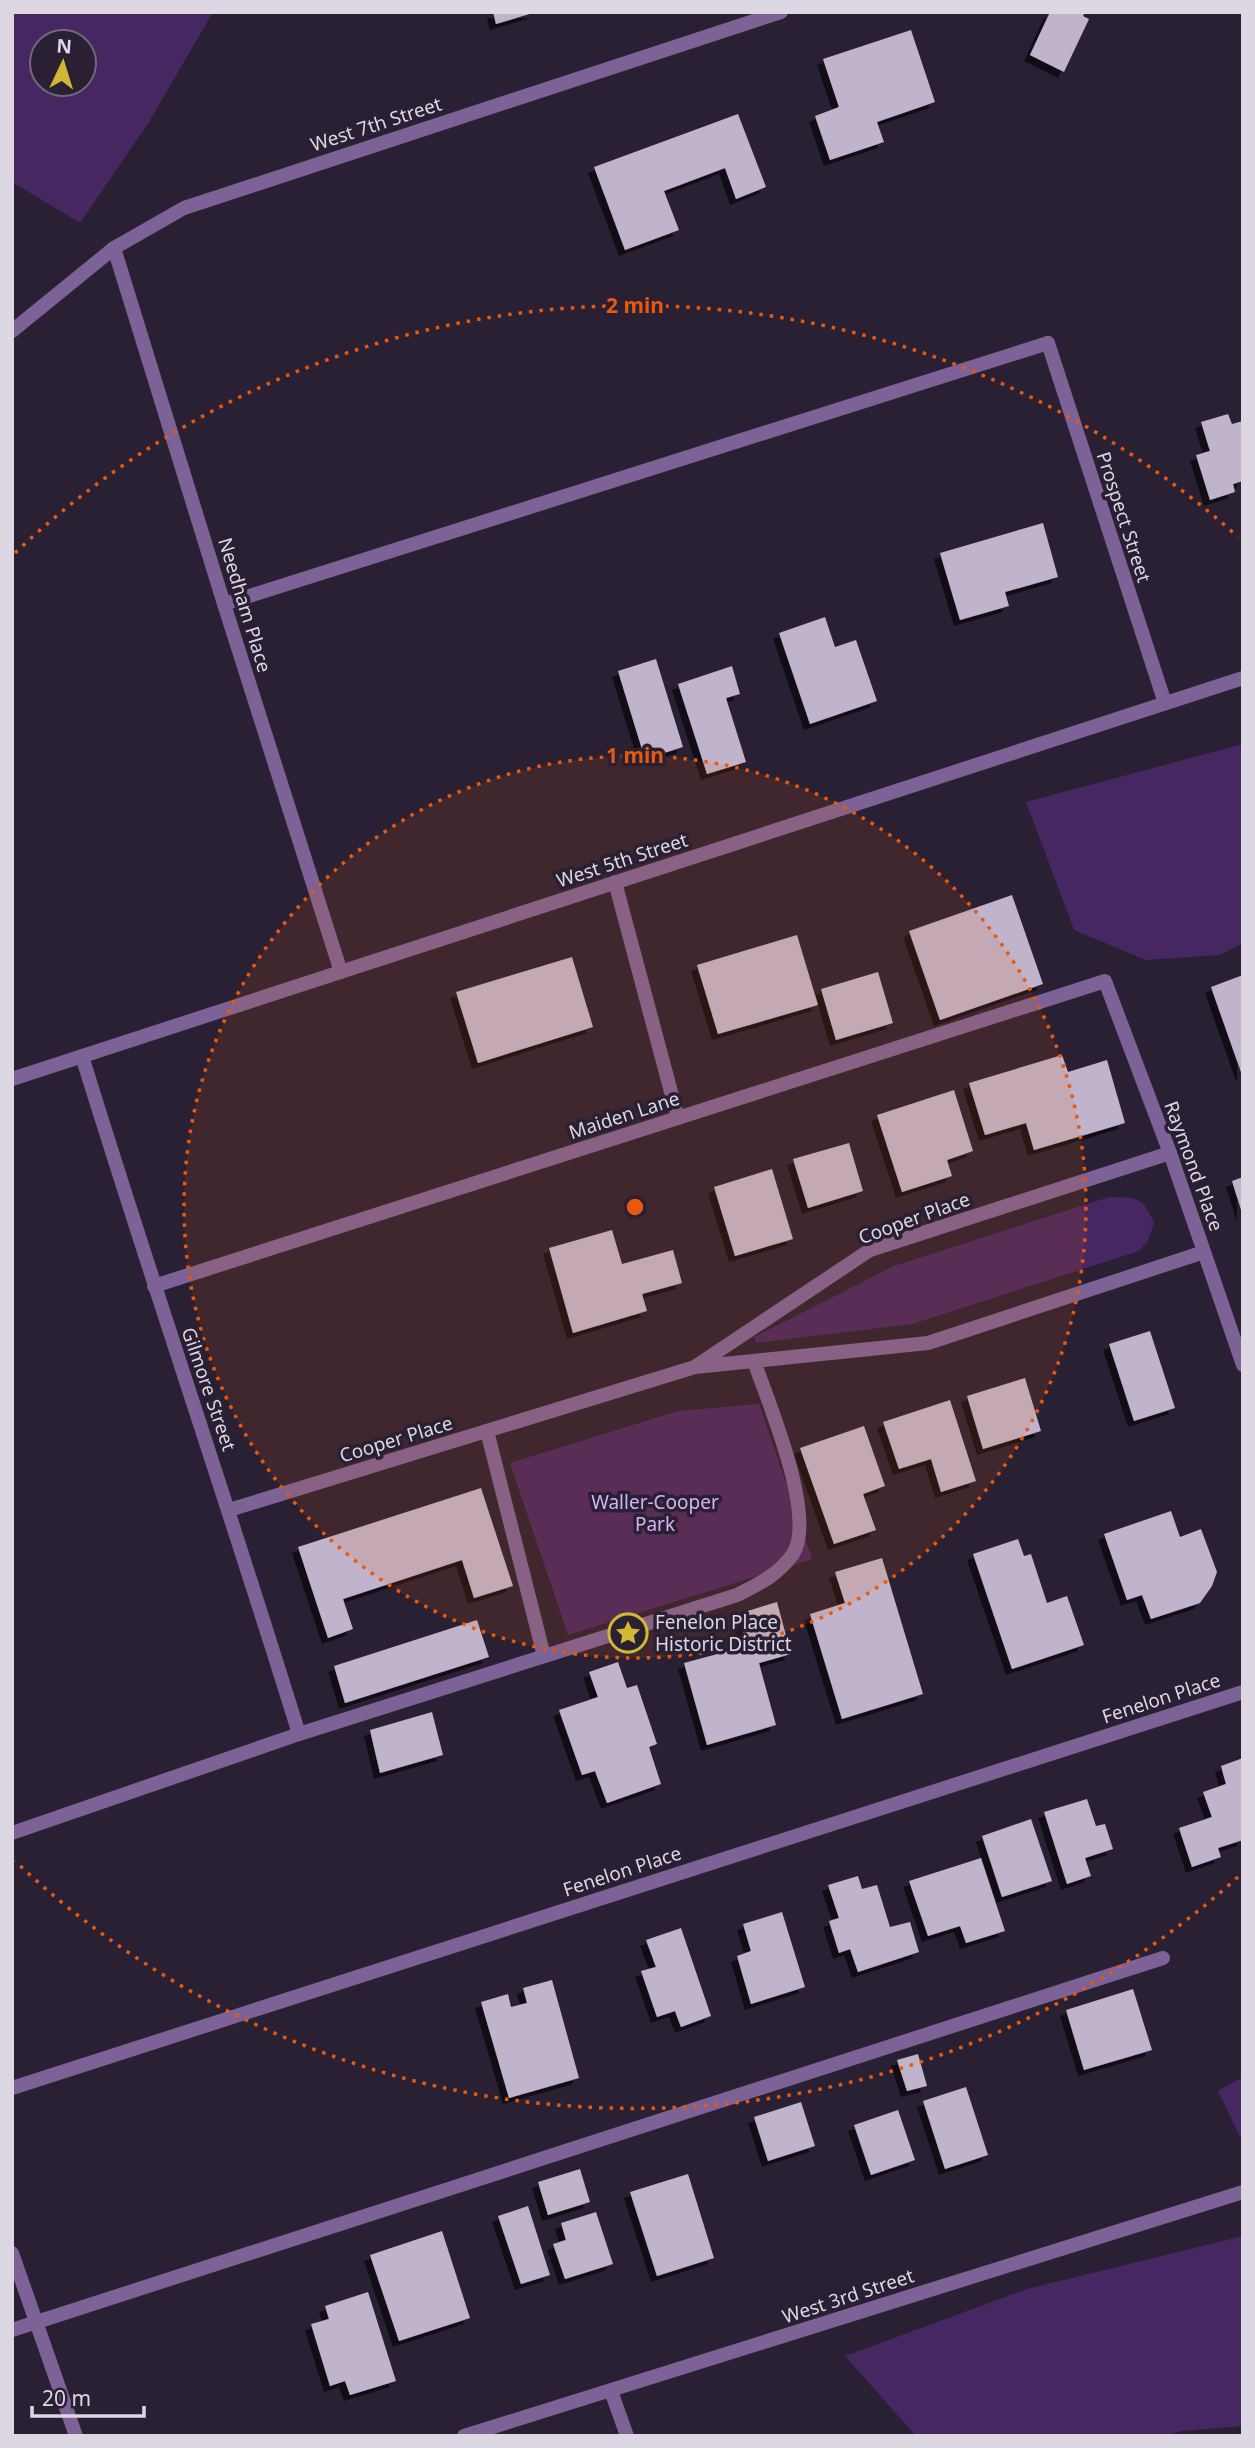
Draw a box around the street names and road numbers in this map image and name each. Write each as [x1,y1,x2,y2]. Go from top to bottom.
street label: West 7th Street [307,91,445,157]
street label: Prospect Street [1091,448,1157,586]
street label: Needham Place [212,534,278,676]
street label: West 5th Street [553,827,691,893]
street label: Maiden Lane [565,1085,683,1145]
street label: Raymond Place [1158,1097,1230,1235]
street label: Cooper Place [855,1186,973,1250]
street label: Gilmore Street [176,1324,242,1454]
street label: Cooper Place [336,1409,456,1469]
street label: Fenelon Place [1098,1667,1224,1729]
street label: Fenelon Place [559,1840,685,1902]
street label: West 3rd Street [779,2262,917,2330]

